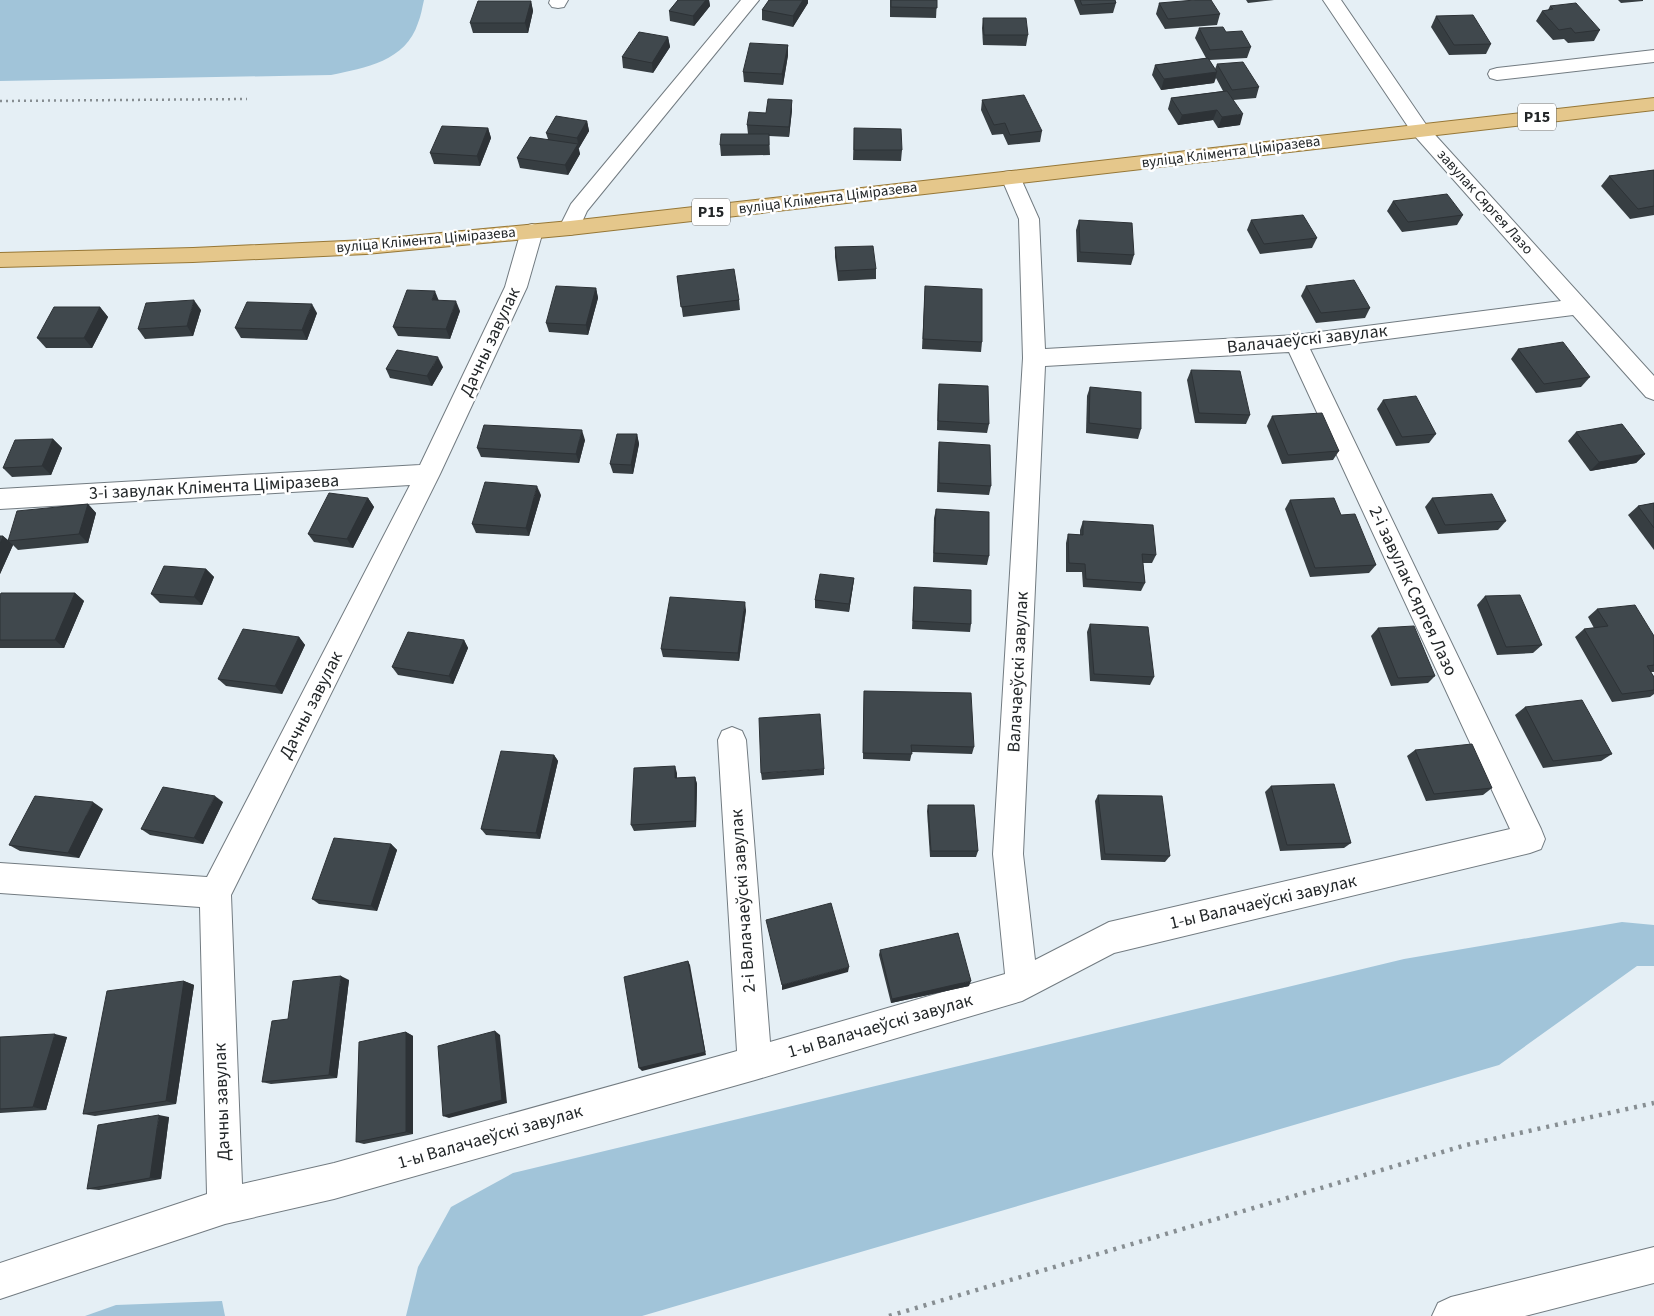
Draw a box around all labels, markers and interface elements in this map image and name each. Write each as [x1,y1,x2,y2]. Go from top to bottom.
road number: Р15 [1518,104,1556,130]
street label: вуліца Клімента Ціміразева [1140,131,1322,173]
street label: завулак Сяргея Лазо [1432,145,1538,259]
street label: вуліца Клімента Ціміразева [737,177,919,219]
road number: Р15 [692,198,730,226]
street label: вуліца Клімента Ціміразева [335,222,517,258]
street label: Дачны завулак [454,283,526,401]
street label: Валачаеўскі завулак [1226,318,1389,360]
street label: 3-і завулак Клімента Ціміразева [88,468,340,506]
street label: 2-і завулак Сяргея Лазо [1363,502,1463,680]
street label: Валачаеўскі завулак [1001,591,1035,753]
street label: Дачны завулак [273,647,349,763]
street label: 2-і Валачаеўскі завулак [724,808,762,994]
street label: 1-ы Валачаеўскі завулак [1167,868,1359,936]
street label: 1-ы Валачаеўскі завулак [784,988,976,1064]
street label: Дачны завулак [207,1043,237,1161]
street label: 1-ы Валачаеўскі завулак [394,1099,586,1175]

